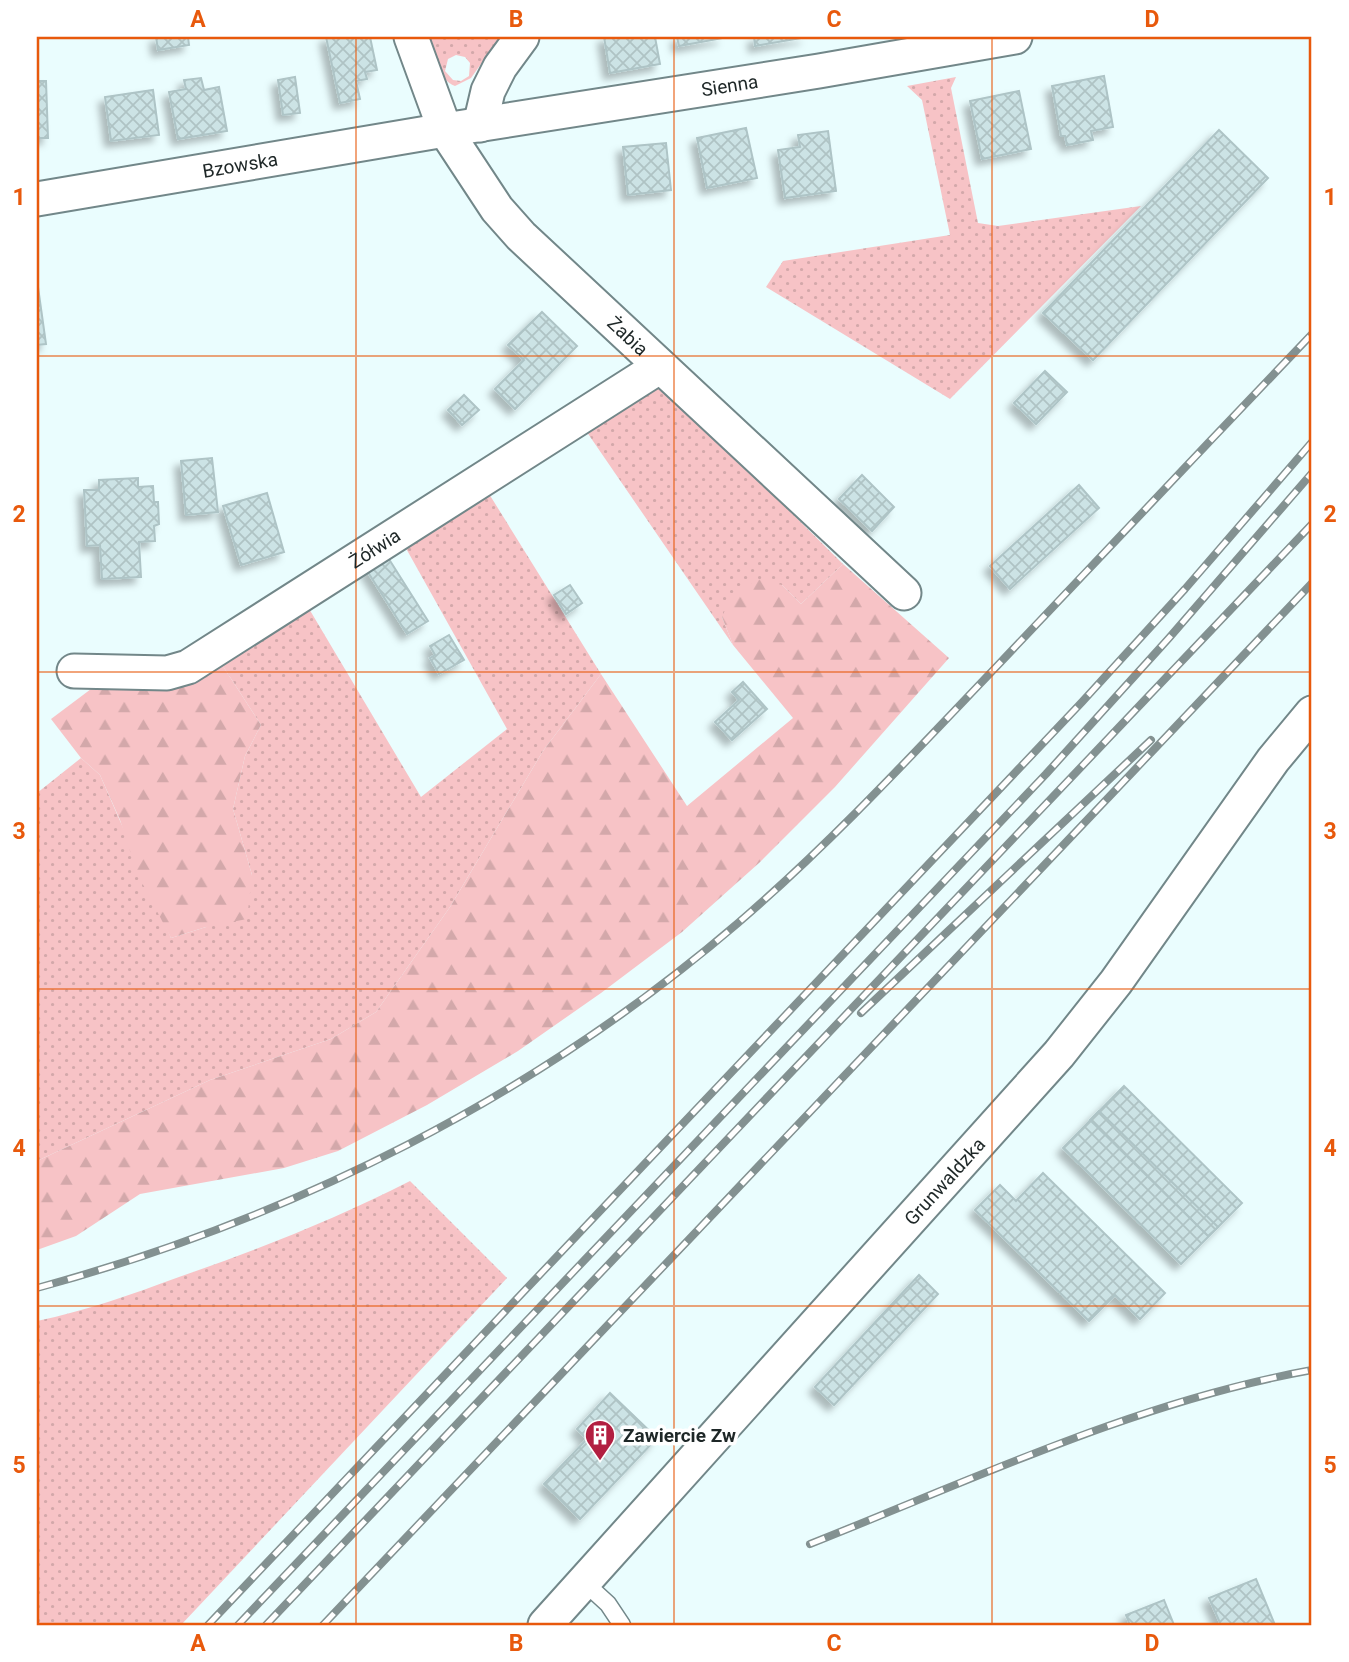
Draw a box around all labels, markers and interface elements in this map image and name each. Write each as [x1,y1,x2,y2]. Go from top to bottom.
text: A [190,6,206,33]
text: B [509,6,523,33]
text: C [826,6,842,33]
text: D [1145,6,1159,33]
street label: Sienna [700,69,760,101]
street label: Bzowska [201,147,280,182]
text: 1 [12,184,26,211]
text: 1 [1323,184,1337,211]
street label: Żabia [603,311,653,360]
text: 2 [12,501,26,528]
text: 2 [1323,501,1337,528]
street label: Żółwia [345,523,404,573]
text: 3 [12,818,26,845]
text: 3 [1323,818,1337,845]
street label: Grunwaldzka [899,1133,990,1230]
text: 4 [12,1135,26,1162]
text: 4 [1323,1135,1337,1162]
building icon: Zawiercie Zw [583,1418,617,1462]
place label: Zawiercie Zw [623,1424,736,1447]
text: 5 [12,1452,26,1479]
text: 5 [1323,1452,1337,1479]
text: A [190,1630,206,1657]
text: B [509,1630,523,1657]
text: C [826,1630,842,1657]
text: D [1145,1630,1159,1657]

